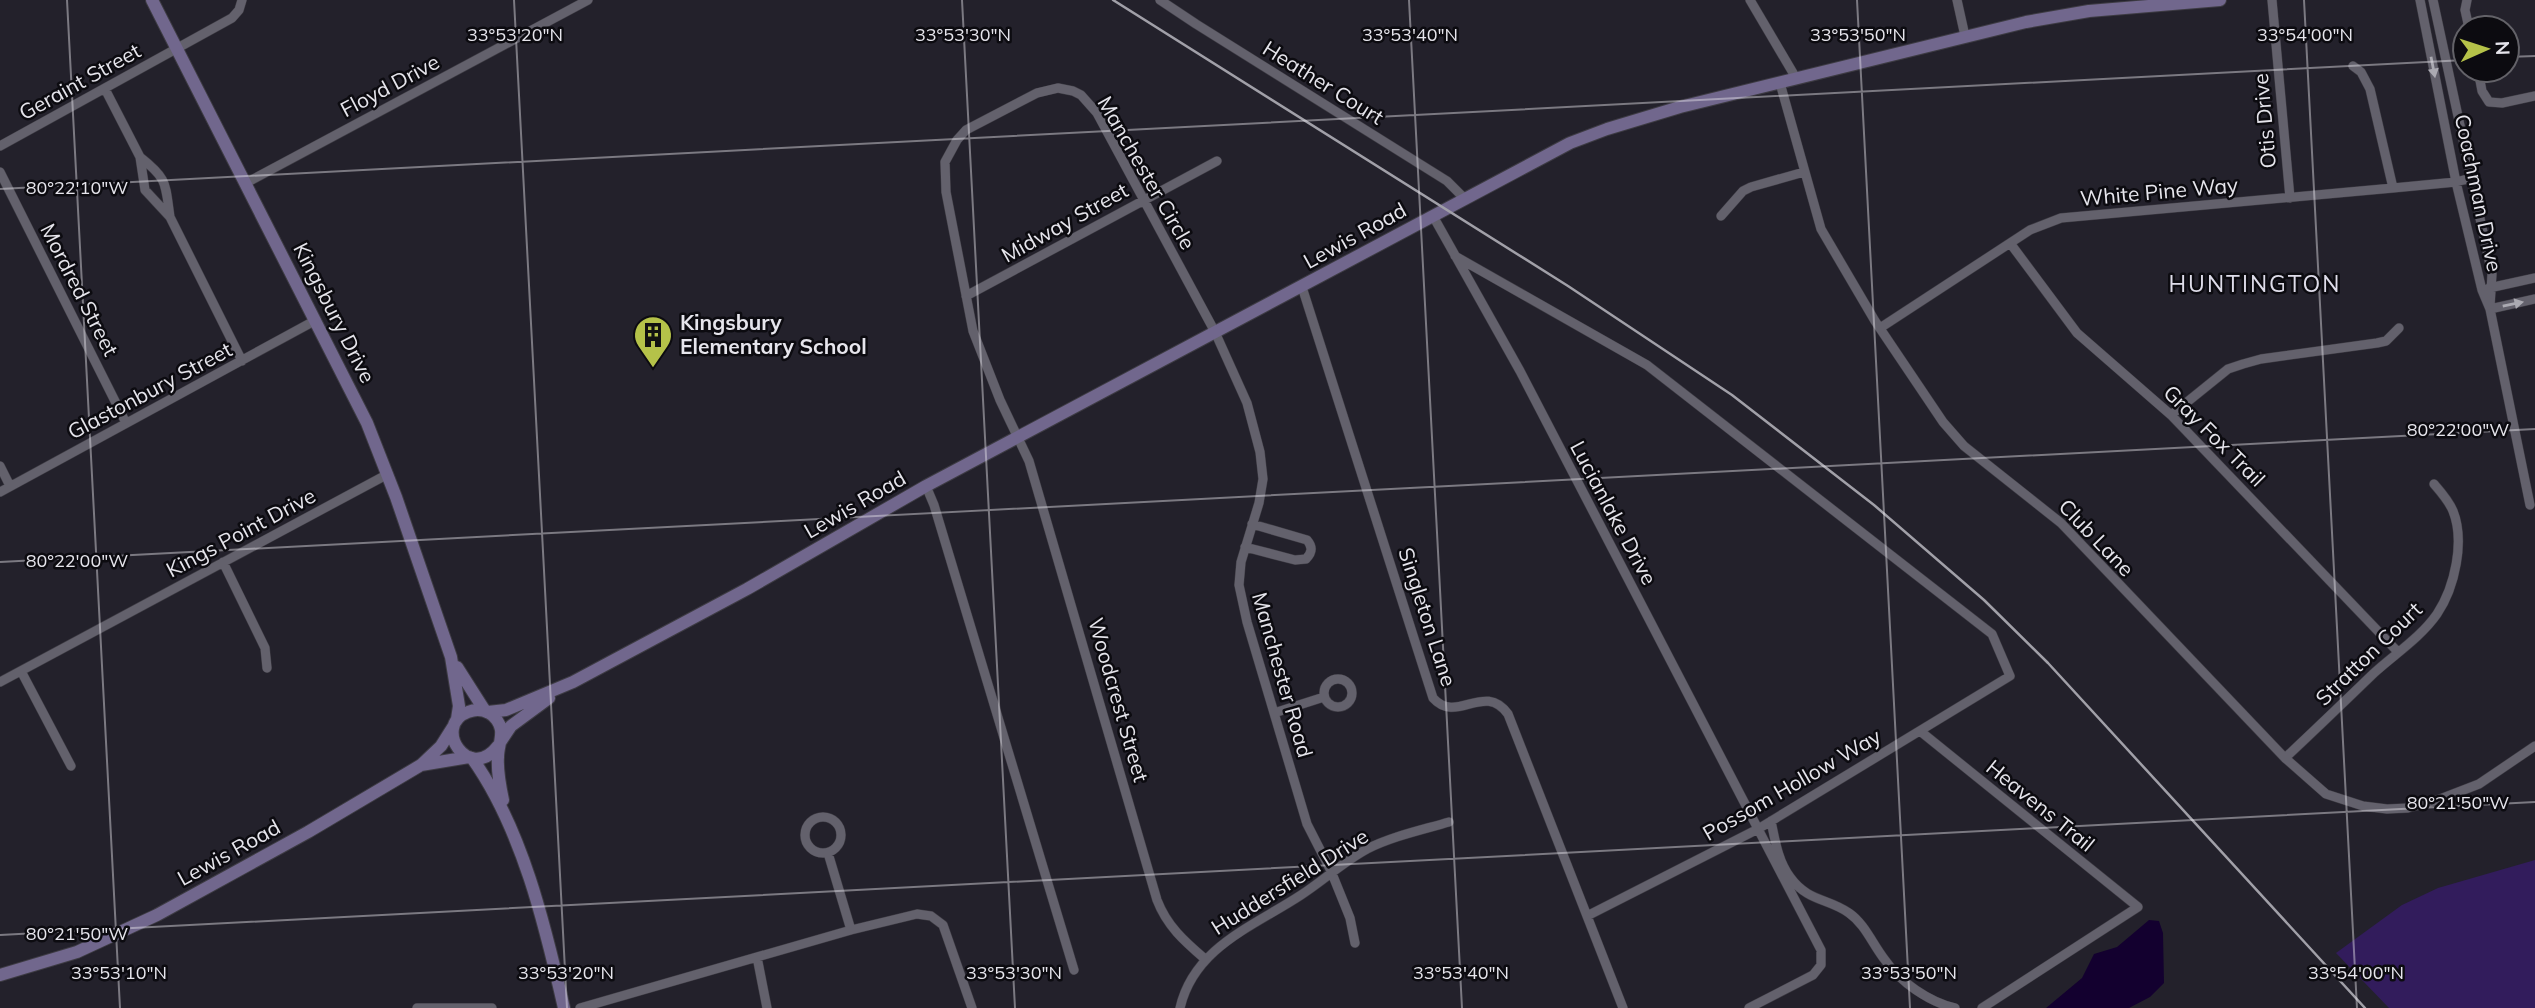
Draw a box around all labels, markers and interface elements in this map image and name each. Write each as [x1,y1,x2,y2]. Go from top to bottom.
north arrow [2451,14,2521,84]
text: 33°53'20"N [467,23,563,46]
text: 33°53'30"N [915,23,1011,46]
text: 33°53'40"N [1362,23,1458,46]
text: 33°53'50"N [1810,23,1906,46]
text: 33°54'00"N [2257,23,2353,46]
street label: Heather Court [1258,35,1389,130]
street label: Geraint Street [14,37,145,125]
text: N [2491,40,2515,56]
street label: Floyd Drive [336,48,444,122]
one-way arrow [2428,56,2439,78]
street label: Otis Drive [2247,73,2281,170]
street label: Manchester Circle [1092,91,1201,254]
street label: Coachman Drive [2450,112,2508,274]
street label: White Pine Way [2079,171,2239,211]
text: 80°22'10"W [26,176,128,199]
street label: Midway Street [997,177,1132,268]
street label: Lewis Road [1299,196,1410,274]
street label: Mordred Street [35,219,124,360]
street label: Kingsbury Drive [288,238,381,387]
district label: HUNTINGTON [2169,269,2342,298]
one-way arrow [2502,299,2524,310]
place label: Kingsbury Elementary School [680,309,867,359]
building icon: Kingsbury Elementary School [632,314,674,369]
street label: Glastonbury Street [63,336,236,444]
street label: Gray Fox Trail [2158,379,2271,492]
text: 80°22'00"W [2407,418,2509,441]
street label: Lucianlake Drive [1565,436,1663,589]
street label: Lewis Road [799,465,910,544]
street label: Kings Point Drive [161,482,320,582]
street label: Club Lane [2054,493,2140,581]
street label: Singleton Lane [1393,544,1463,689]
text: 80°22'00"W [26,549,128,572]
street label: Manchester Road [1247,589,1319,760]
street label: Stratton Court [2310,596,2427,711]
street label: Woodcrest Street [1083,615,1155,785]
street label: Possom Hollow Way [1698,723,1885,846]
street label: Heavens Trail [1981,754,2100,857]
text: 80°21'50"W [2407,791,2509,814]
street label: Lewis Road [173,813,284,891]
street label: Huddersfield Drive [1206,822,1373,940]
text: 80°21'50"W [26,922,128,945]
text: 33°53'10"N [71,961,167,984]
text: 33°53'20"N [518,961,614,984]
text: 33°53'30"N [966,961,1062,984]
text: 33°53'40"N [1413,961,1509,984]
text: 33°53'50"N [1861,961,1957,984]
text: 33°54'00"N [2308,961,2404,984]

